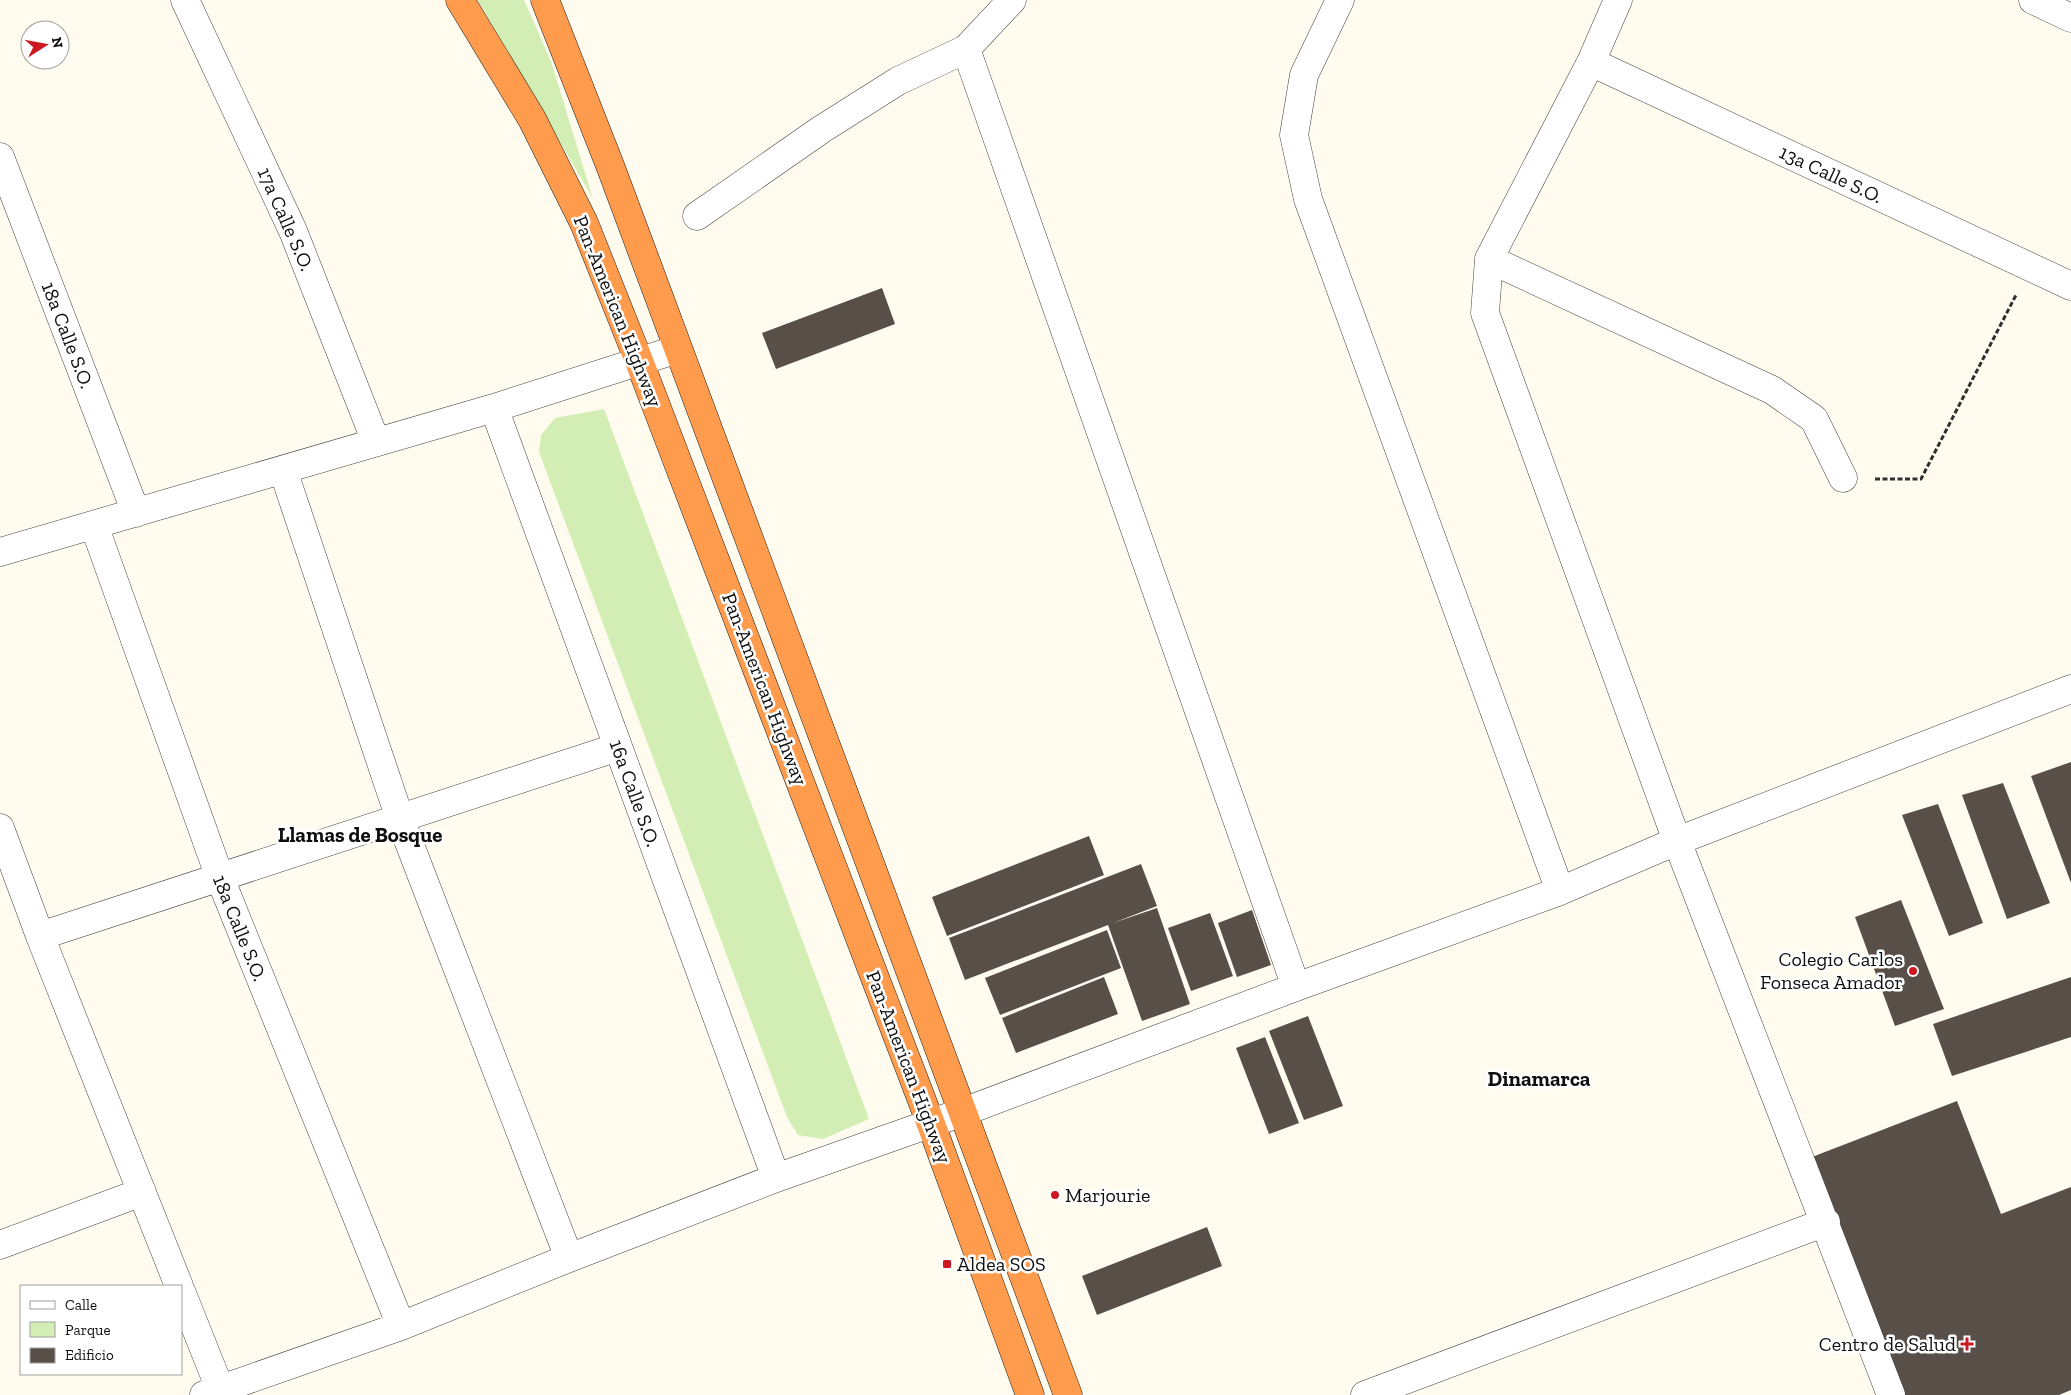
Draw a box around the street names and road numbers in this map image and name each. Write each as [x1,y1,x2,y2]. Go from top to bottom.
street label: 13a Calle S.O. [1776,140,1886,208]
street label: 17a Calle S.O. [253,164,319,274]
street label: Pan-American Highway [569,212,668,411]
street label: 18a Calle S.O. [37,278,99,392]
street label: Pan-American Highway [717,589,813,789]
street label: 16a Calle S.O. [605,736,665,850]
street label: 18a Calle S.O. [208,871,272,985]
street label: Pan-American Highway [861,967,957,1167]

